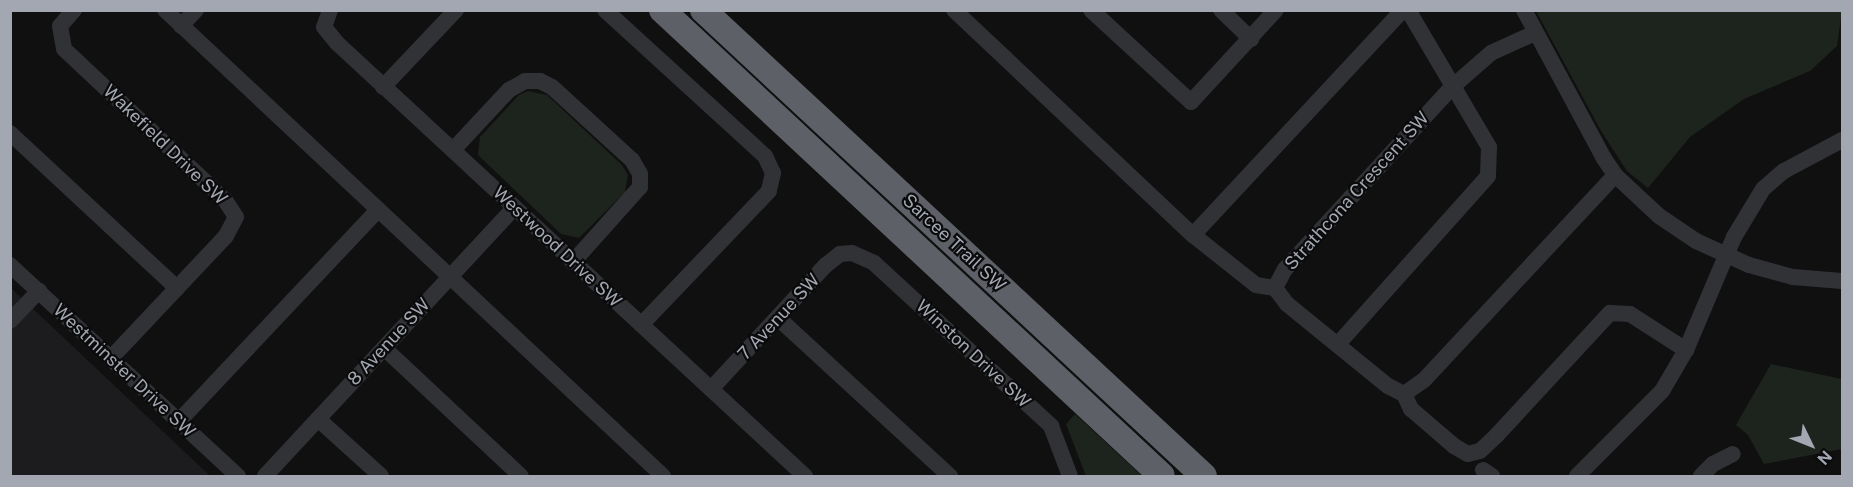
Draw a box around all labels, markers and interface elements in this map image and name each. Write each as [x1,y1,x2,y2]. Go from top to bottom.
street label: Wakefield Drive SW [99,80,231,210]
street label: Strathcona Crescent SW [1280,107,1434,275]
street label: Westwood Drive SW [488,182,626,312]
street label: Sarcee Trail SW [898,190,1010,296]
street label: 7 Avenue SW [734,269,824,365]
street label: 8 Avenue SW [343,294,435,390]
street label: Winston Drive SW [911,295,1035,413]
street label: Westminster Drive SW [48,300,200,442]
north arrow [1781,415,1841,475]
text: N [1813,447,1836,469]

